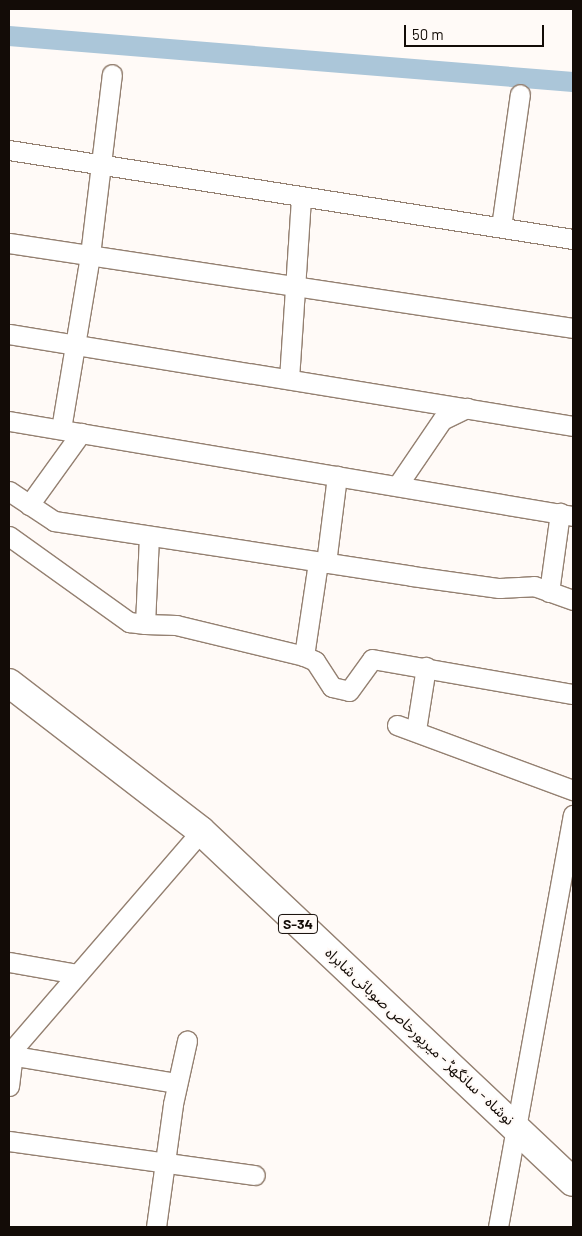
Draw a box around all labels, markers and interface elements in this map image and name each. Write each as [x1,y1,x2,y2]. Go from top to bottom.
scale bar [407,15,547,47]
text: 50 m [412,25,444,43]
road number: S-34 [277,912,319,936]
street label: نوشاہ - سانگھڑ - میرپورخاص صوبائی شاہراہ [322,943,518,1129]

